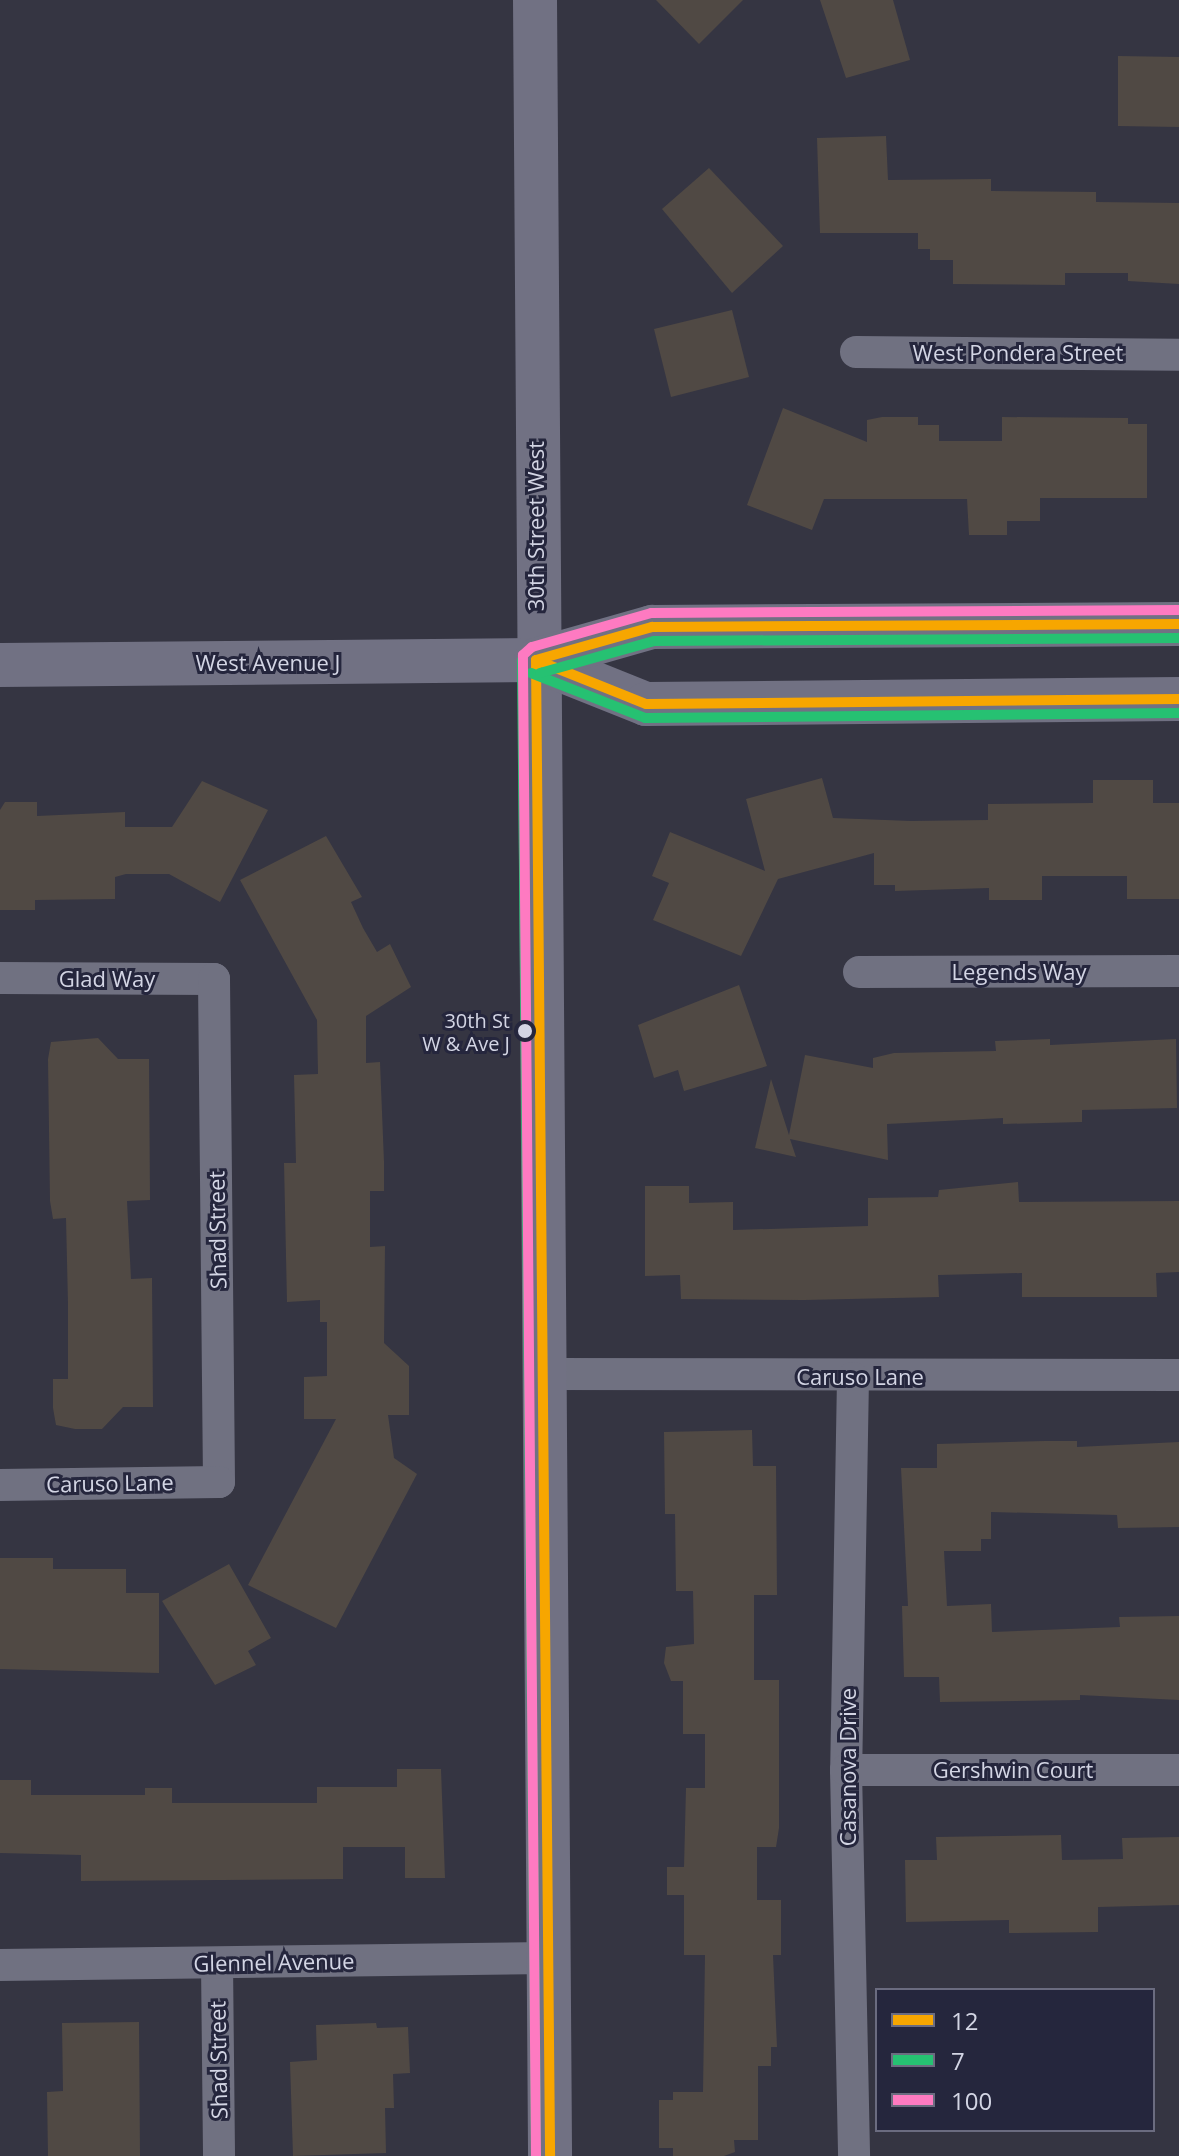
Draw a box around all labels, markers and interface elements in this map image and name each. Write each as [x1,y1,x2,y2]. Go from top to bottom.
street label: West Pondera Street [913,340,1123,366]
street label: 30th Street West [523,441,549,611]
street label: West Avenue J [196,650,340,676]
street label: Legends Way [952,959,1086,985]
street label: Glad Way [59,966,155,992]
place label: 30th St W & Ave J [422,1008,510,1055]
marker: 30th St W & Ave J [517,1023,533,1039]
street label: Shad Street [203,1171,231,1289]
street label: Caruso Lane [796,1364,924,1390]
street label: Caruso Lane [46,1469,174,1497]
street label: Casanova Drive [835,1688,861,1846]
street label: Gershwin Court [933,1757,1093,1783]
street label: Glennel Avenue [193,1947,355,1977]
legend [875,1988,1155,2132]
street label: Shad Street [204,2001,232,2119]
text: 12 [951,2004,978,2037]
text: 7 [951,2044,965,2077]
text: 100 [951,2084,992,2117]

